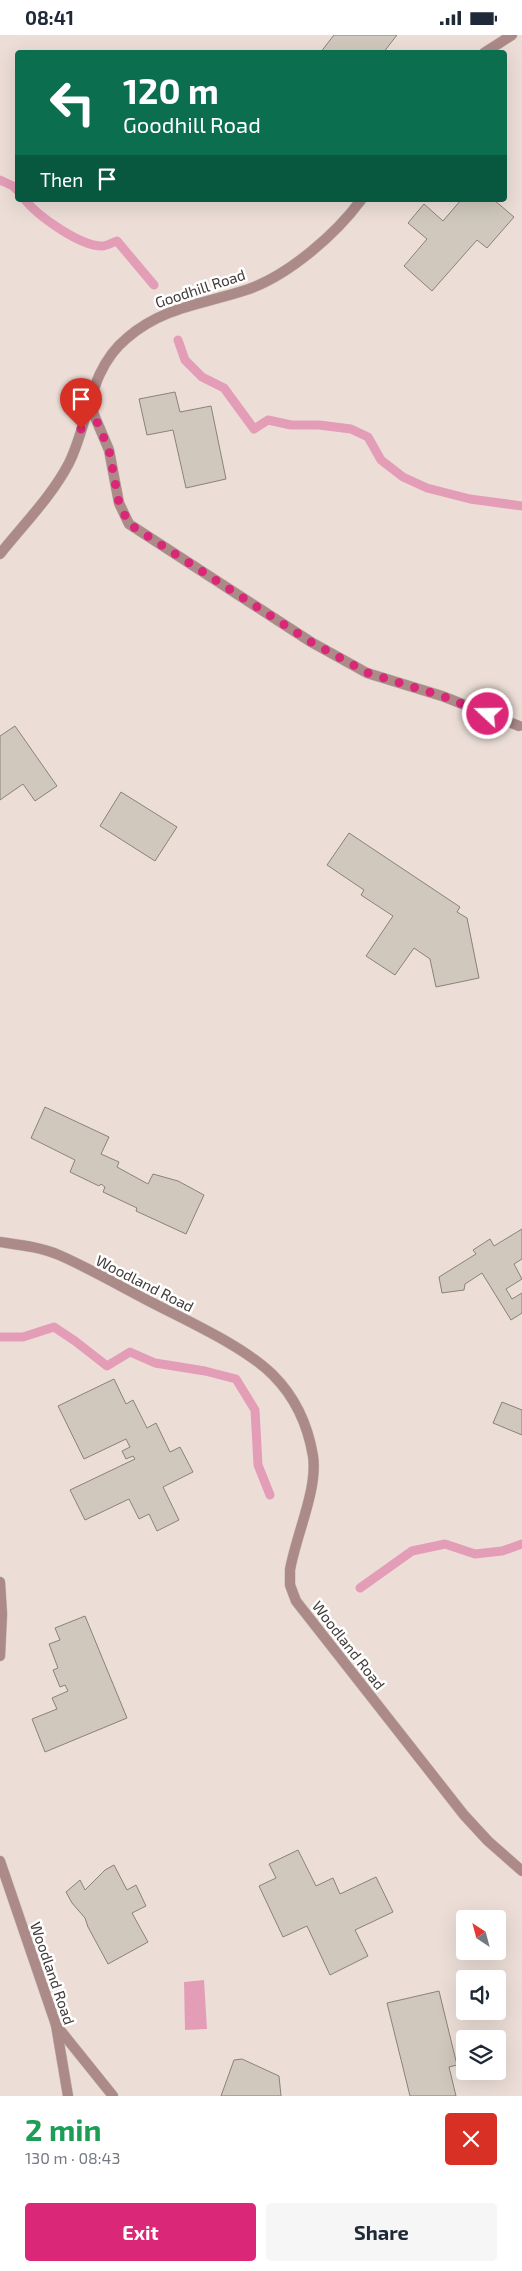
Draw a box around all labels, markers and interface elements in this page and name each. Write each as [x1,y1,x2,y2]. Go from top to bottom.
text: 08:41 [25,6,74,29]
text: 120 m [123,69,219,111]
icon: left [40,70,105,135]
text: Goodhill Road [123,111,261,137]
icon: arrive [93,165,121,193]
text: Then [40,168,83,191]
street label: Goodhill Road [153,265,247,311]
pin [60,378,102,429]
icon: arrive [67,385,95,413]
position arrow [461,687,513,739]
street label: Woodland Road [93,1251,197,1315]
street label: Woodland Road [309,1597,389,1693]
north arrow [456,1910,506,1960]
map controls [456,1910,506,2080]
street label: Woodland Road [27,1919,79,2027]
button: sound [456,1970,506,2020]
button: layers [456,2030,506,2080]
text: 2 min [25,2111,102,2147]
button: close [445,2113,497,2165]
text: 130 m · 08:43 [25,2148,120,2167]
button: Exit [25,2203,256,2261]
button: Share [266,2203,497,2261]

